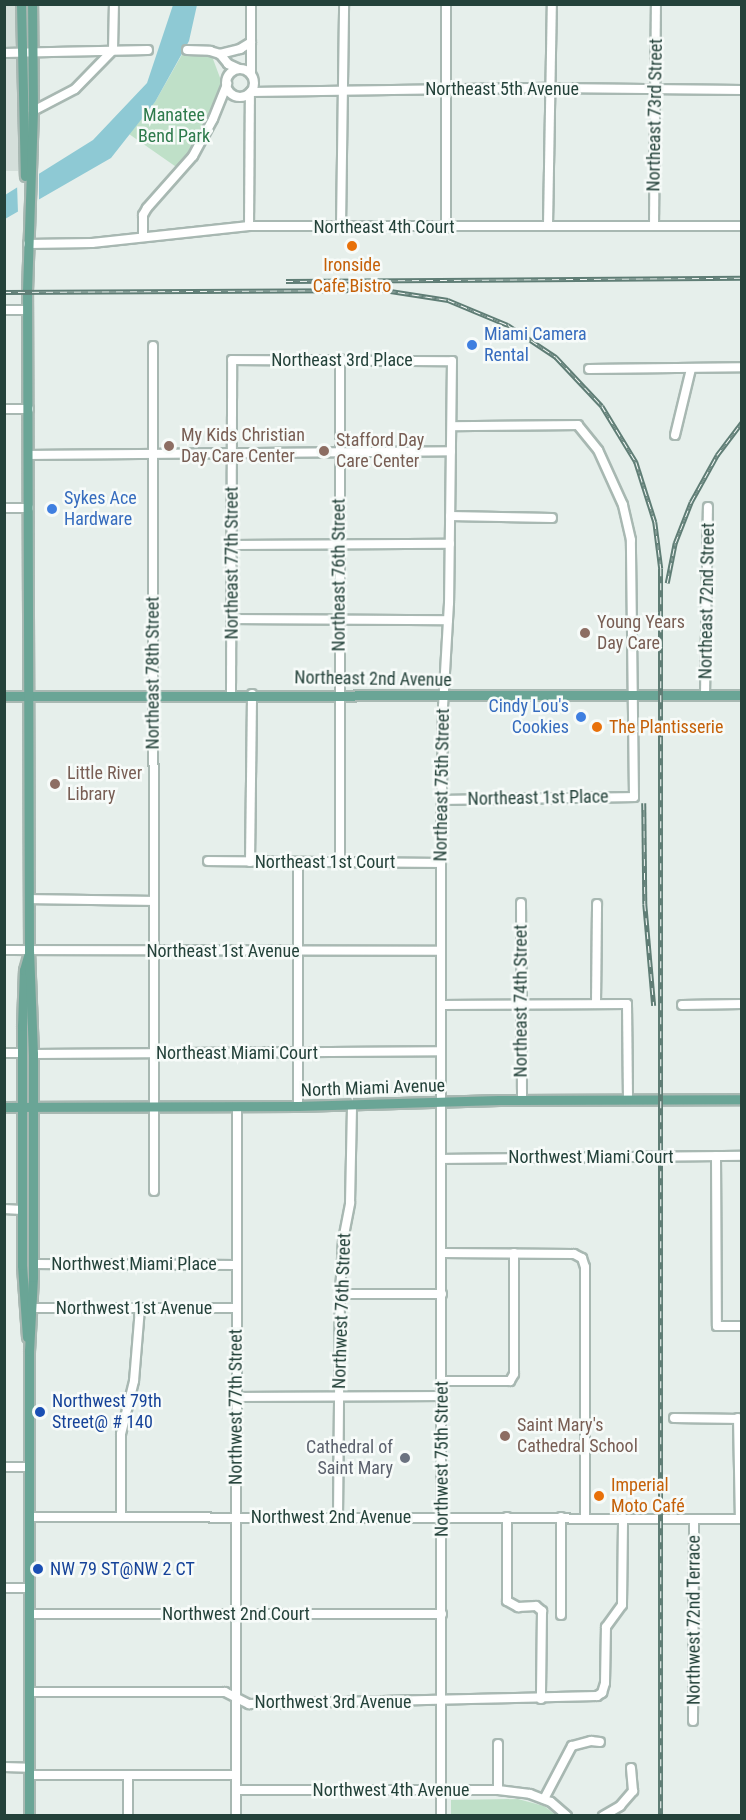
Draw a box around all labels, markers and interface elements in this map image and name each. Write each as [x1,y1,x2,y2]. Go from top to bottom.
street label: Northeast 73rd Street [643,38,667,192]
street label: Northeast 5th Avenue [425,78,579,100]
park label: Manatee Bend Park [138,105,210,148]
street label: Northeast 4th Court [313,216,455,238]
marker: Ironside Cafe Bistro [345,239,359,253]
place label: Ironside Cafe Bistro [313,255,391,298]
place label: Miami Camera Rental [484,324,587,366]
marker: Miami Camera Rental [465,338,479,352]
street label: Northeast 3rd Place [271,349,413,371]
place label: My Kids Christian Day Care Center [181,425,305,468]
place label: Stafford Day Care Center [336,430,424,472]
marker: My Kids Christian Day Care Center [162,439,176,453]
marker: Stafford Day Care Center [317,444,331,458]
street label: Northeast 77th Street [221,487,243,639]
place label: Sykes Ace Hardware [64,488,137,530]
street label: Northeast 76th Street [328,499,350,651]
marker: Sykes Ace Hardware [45,502,59,516]
street label: Northeast 72nd Street [695,523,719,679]
street label: Northeast 78th Street [142,597,164,749]
place label: Young Years Day Care [597,612,685,654]
marker: Young Years Day Care [578,626,592,640]
street label: Northeast 2nd Avenue [294,667,452,691]
place label: Cindy Lou's Cookies [488,696,569,738]
street label: Northeast 75th Street [430,708,454,862]
marker: Cindy Lou's Cookies [574,710,588,724]
place label: The Plantisserie [609,716,723,738]
marker: The Plantisserie [590,720,604,734]
place label: Little River Library [67,763,142,806]
marker: Little River Library [48,777,62,791]
street label: Northeast 1st Place [467,786,609,810]
street label: Northeast 1st Court [255,851,395,873]
street label: Northeast 74th Street [510,925,532,1077]
street label: Northeast 1st Avenue [146,940,300,962]
street label: Northeast Miami Court [156,1042,318,1064]
street label: North Miami Avenue [301,1075,445,1101]
street label: Northwest Miami Court [508,1146,674,1168]
street label: Northwest 76th Street [328,1233,356,1389]
street label: Northwest Miami Place [51,1253,217,1275]
street label: Northwest 1st Avenue [56,1297,212,1319]
street label: Northwest 77th Street [225,1329,247,1485]
street label: Northwest 75th Street [431,1381,453,1537]
place label: Northwest 79th Street@ # 140 [52,1391,162,1434]
marker: Northwest 79th Street@ # 140 [33,1405,47,1419]
place label: Saint Mary's Cathedral School [517,1415,638,1458]
marker: Saint Mary's Cathedral School [498,1429,512,1443]
place label: Cathedral of Saint Mary [306,1437,393,1480]
marker: Cathedral of Saint Mary [398,1451,412,1465]
place label: Imperial Moto Café [611,1475,685,1518]
marker: Imperial Moto Café [592,1489,606,1503]
street label: Northwest 2nd Avenue [251,1506,411,1528]
street label: Northwest 72nd Terrace [683,1535,705,1705]
place label: NW 79 ST@NW 2 CT [50,1558,195,1580]
marker: NW 79 ST@NW 2 CT [31,1562,45,1576]
street label: Northwest 2nd Court [162,1603,310,1625]
street label: Northwest 3rd Avenue [254,1691,412,1713]
street label: Northwest 4th Avenue [313,1779,469,1801]

